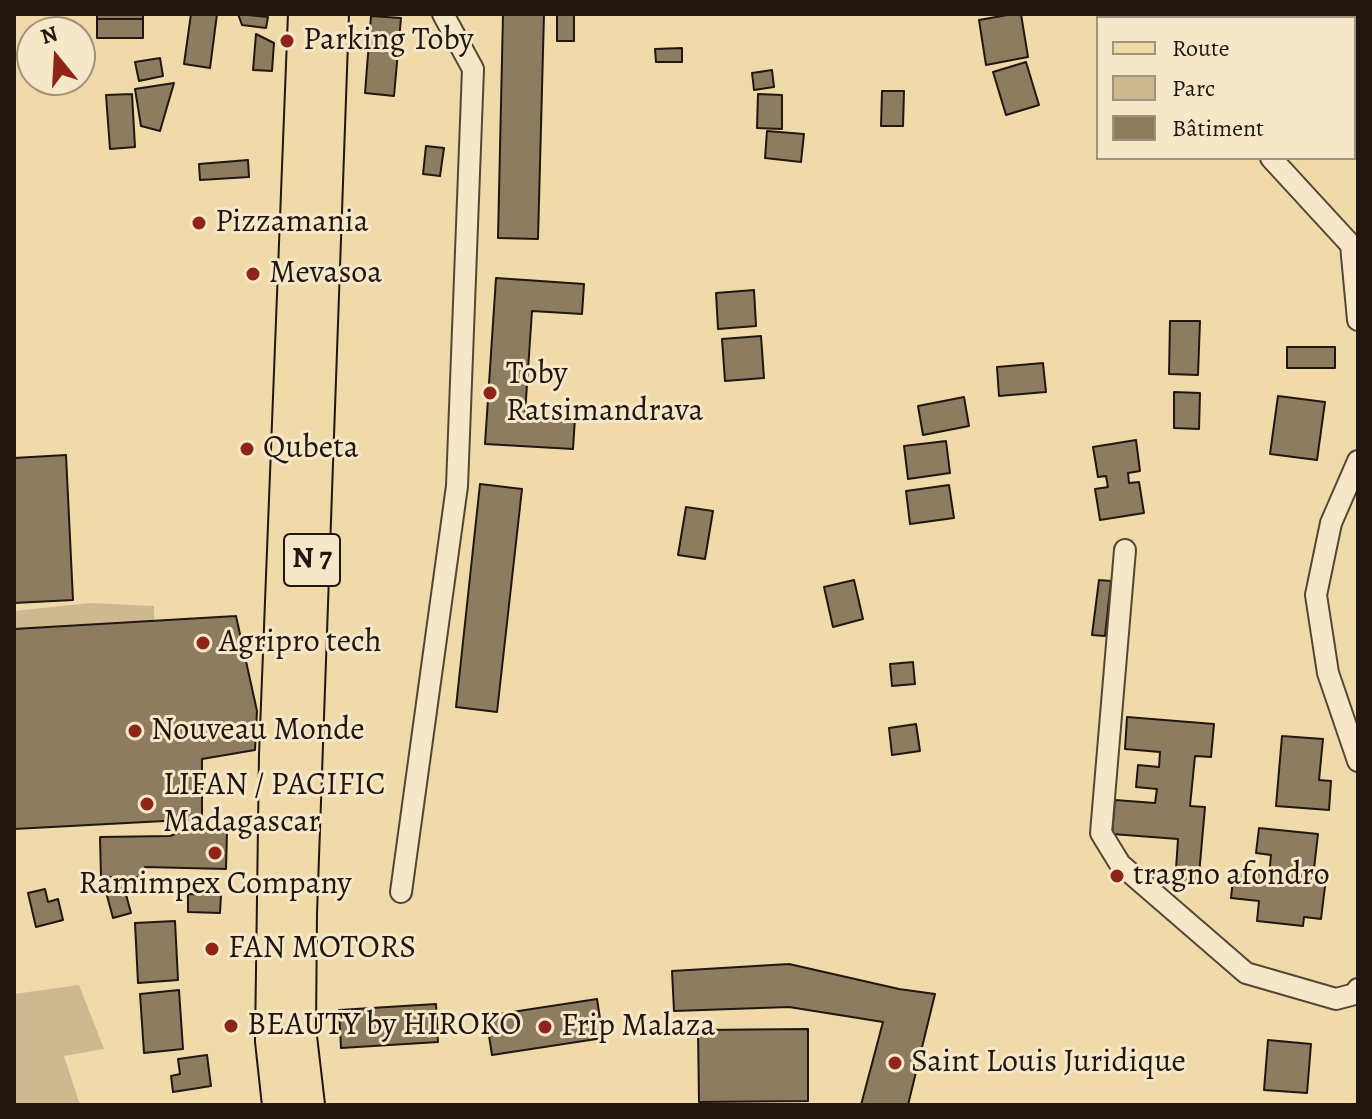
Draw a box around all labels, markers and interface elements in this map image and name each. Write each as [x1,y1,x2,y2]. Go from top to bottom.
north arrow [16,16,96,96]
legend [1096,16,1356,160]
text: N [37,18,61,52]
place label: Parking Toby [303,22,473,60]
marker: Parking Toby [278,32,296,50]
text: Route [1172,32,1230,64]
text: Parc [1172,72,1215,104]
text: Bâtiment [1172,112,1264,144]
place label: Pizzamania [215,204,369,242]
marker: Pizzamania [190,214,208,232]
place label: Mevasoa [269,255,382,293]
marker: Mevasoa [244,265,262,283]
place label: Toby Ratsimandrava [506,356,703,431]
marker: Toby Ratsimandrava [481,384,499,402]
place label: Qubeta [263,430,359,468]
marker: Qubeta [238,440,256,458]
road number: N 7 [284,534,340,586]
place label: Agripro tech [219,624,382,662]
marker: Agripro tech [194,634,212,652]
place label: Nouveau Monde [151,712,365,750]
marker: Nouveau Monde [126,722,144,740]
place label: LIFAN / PACIFIC Madagascar [163,767,386,842]
marker: LIFAN / PACIFIC Madagascar [138,795,156,813]
marker: Ramimpex Company [206,844,224,862]
place label: tragno afondro [1133,857,1330,895]
place label: Ramimpex Company [78,866,352,904]
marker: tragno afondro [1108,867,1126,885]
place label: FAN MOTORS [228,930,416,968]
marker: FAN MOTORS [203,940,221,958]
place label: BEAUTY by HIROKO [247,1007,521,1045]
place label: Frip Malaza [561,1008,715,1046]
marker: BEAUTY by HIROKO [222,1017,240,1035]
marker: Frip Malaza [536,1018,554,1036]
place label: Saint Louis Juridique [911,1044,1186,1082]
marker: Saint Louis Juridique [886,1054,904,1072]

